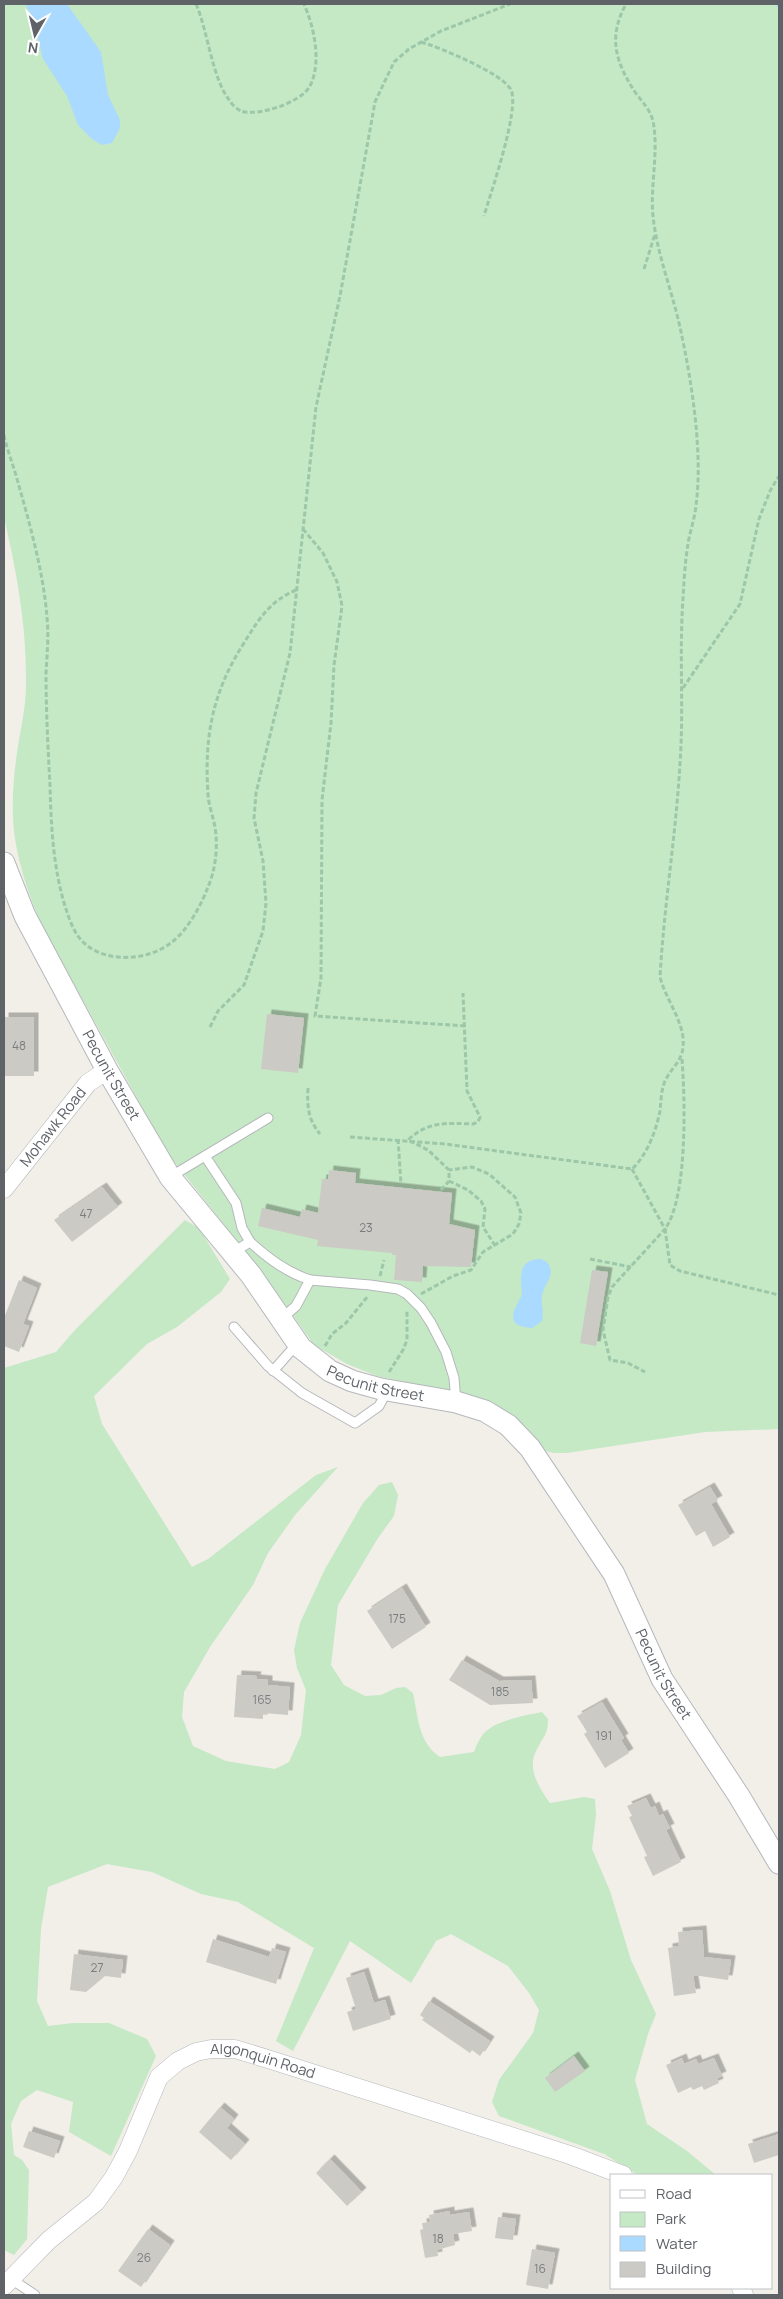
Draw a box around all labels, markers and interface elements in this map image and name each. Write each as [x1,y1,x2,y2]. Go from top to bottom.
north arrow [10,10,60,60]
text: N [27,38,39,58]
street label: Pecunit Street [78,1026,145,1124]
house number: 48 [12,1037,26,1054]
street label: Mohawk Road [15,1083,91,1171]
house number: 47 [79,1205,93,1222]
house number: 23 [359,1219,373,1236]
street label: Pecunit Street [324,1360,426,1406]
house number: 175 [388,1610,406,1627]
street label: Pecunit Street [630,1625,697,1723]
house number: 185 [491,1683,509,1700]
house number: 165 [252,1691,272,1708]
house number: 191 [596,1727,612,1744]
house number: 27 [91,1959,103,1976]
street label: Algonquin Road [210,2038,318,2083]
legend [610,2174,773,2289]
text: Road [656,2183,692,2204]
text: Park [656,2208,686,2229]
house number: 18 [432,2230,444,2247]
text: Water [656,2233,698,2254]
house number: 26 [137,2249,151,2266]
text: Building [656,2258,711,2279]
house number: 16 [534,2260,546,2277]

